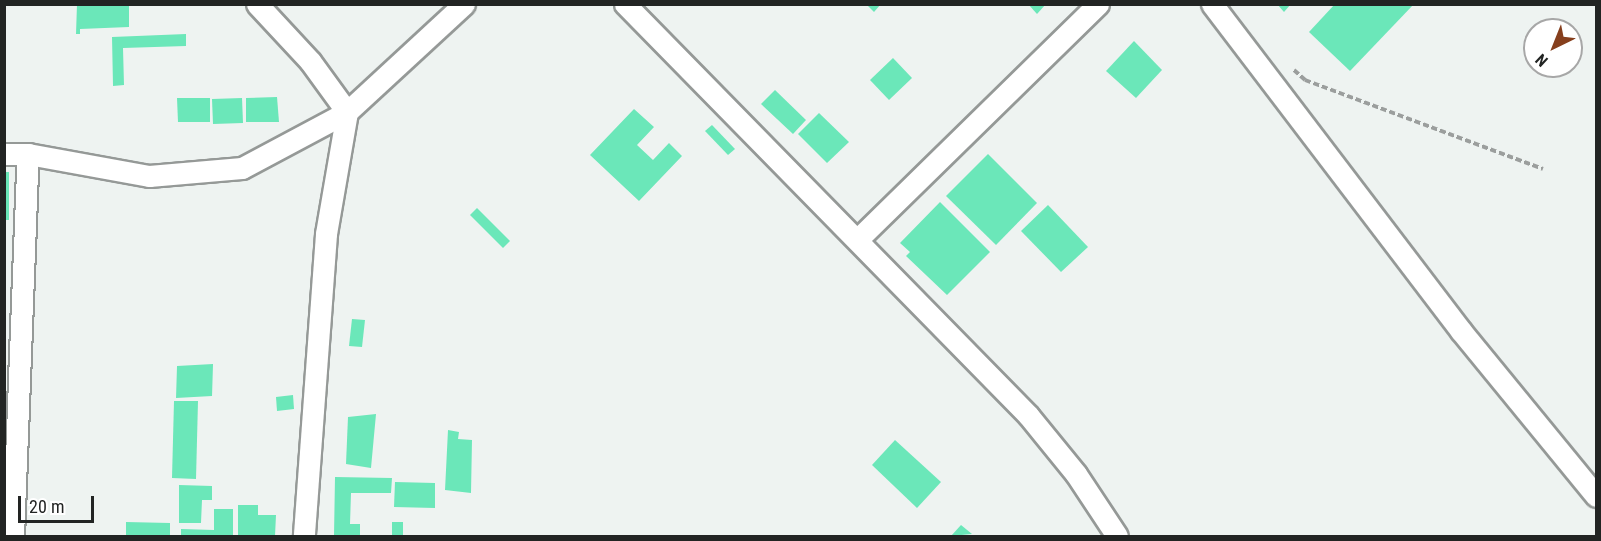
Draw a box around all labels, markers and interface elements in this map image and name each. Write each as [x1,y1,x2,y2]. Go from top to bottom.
north arrow [1523,18,1583,78]
text: N [1532,50,1552,70]
scale bar [21,484,98,522]
text: 20 m [29,496,64,517]

